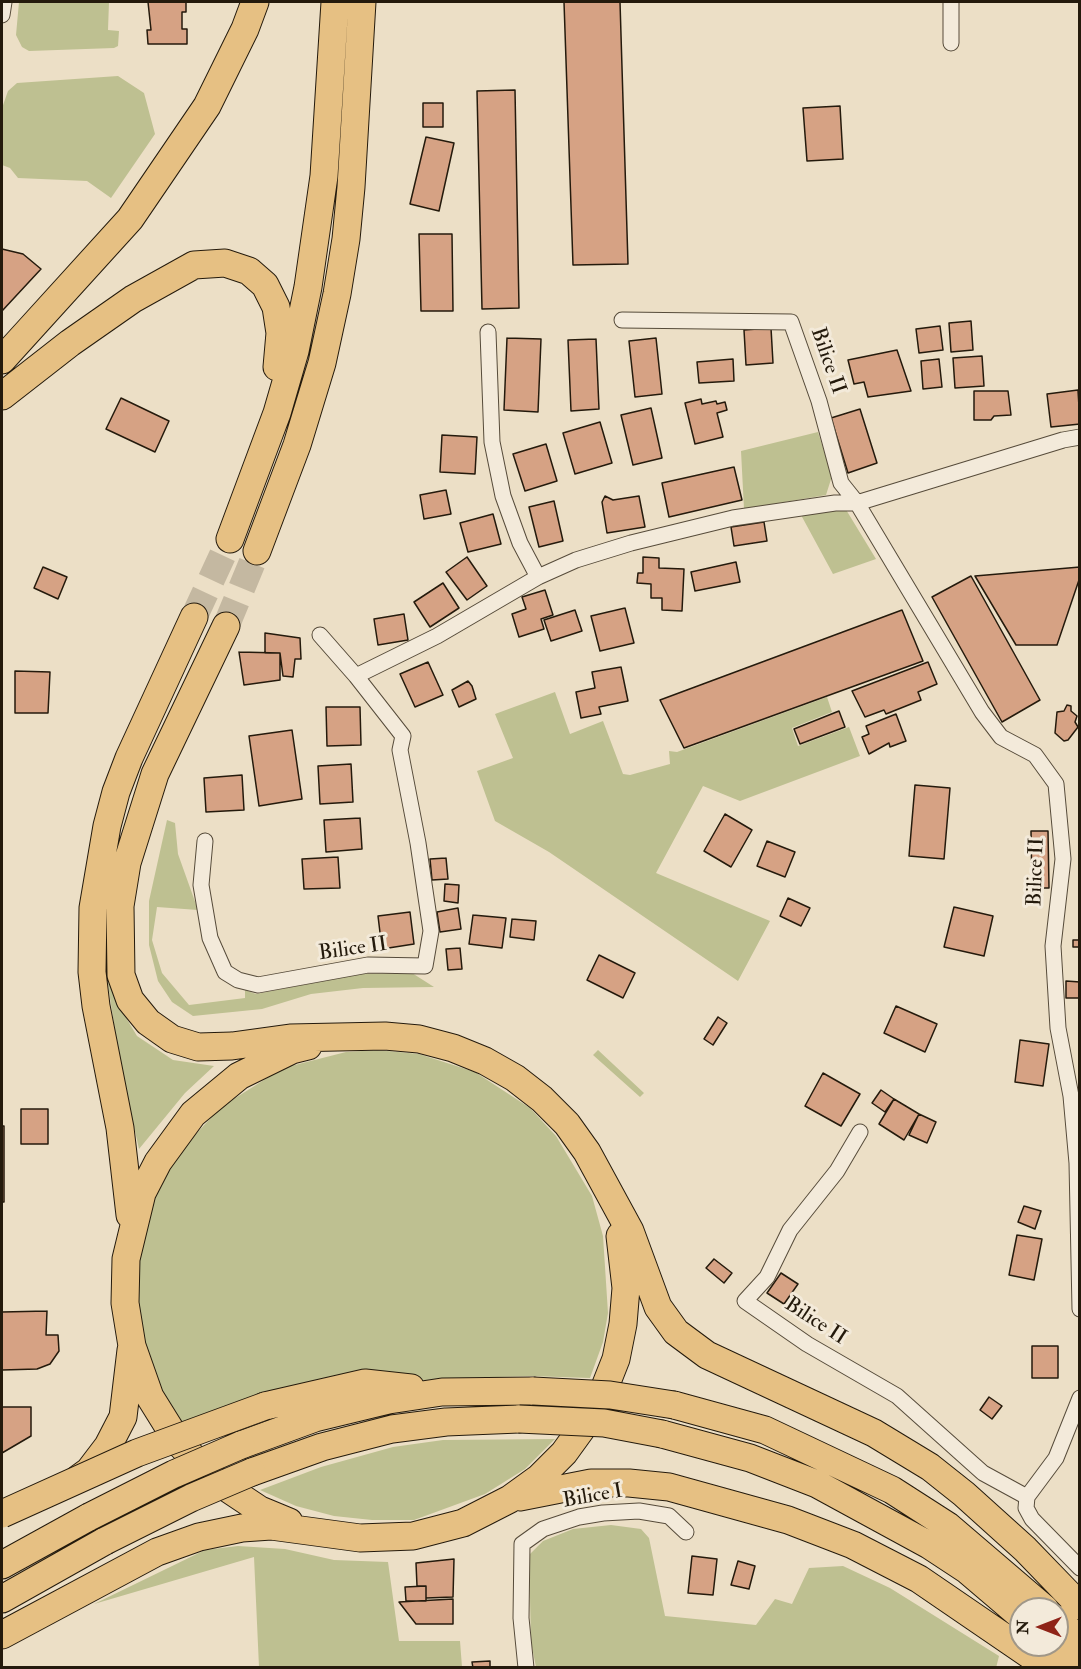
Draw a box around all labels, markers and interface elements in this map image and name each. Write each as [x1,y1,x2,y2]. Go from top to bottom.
street label: Bilice II [804,324,850,398]
street label: Bilice II [1023,837,1051,907]
street label: Bilice II [317,933,389,967]
street label: Bilice II [779,1293,851,1351]
street label: Bilice I [561,1479,625,1515]
north arrow [1009,1597,1069,1657]
text: N [1013,1620,1033,1634]

